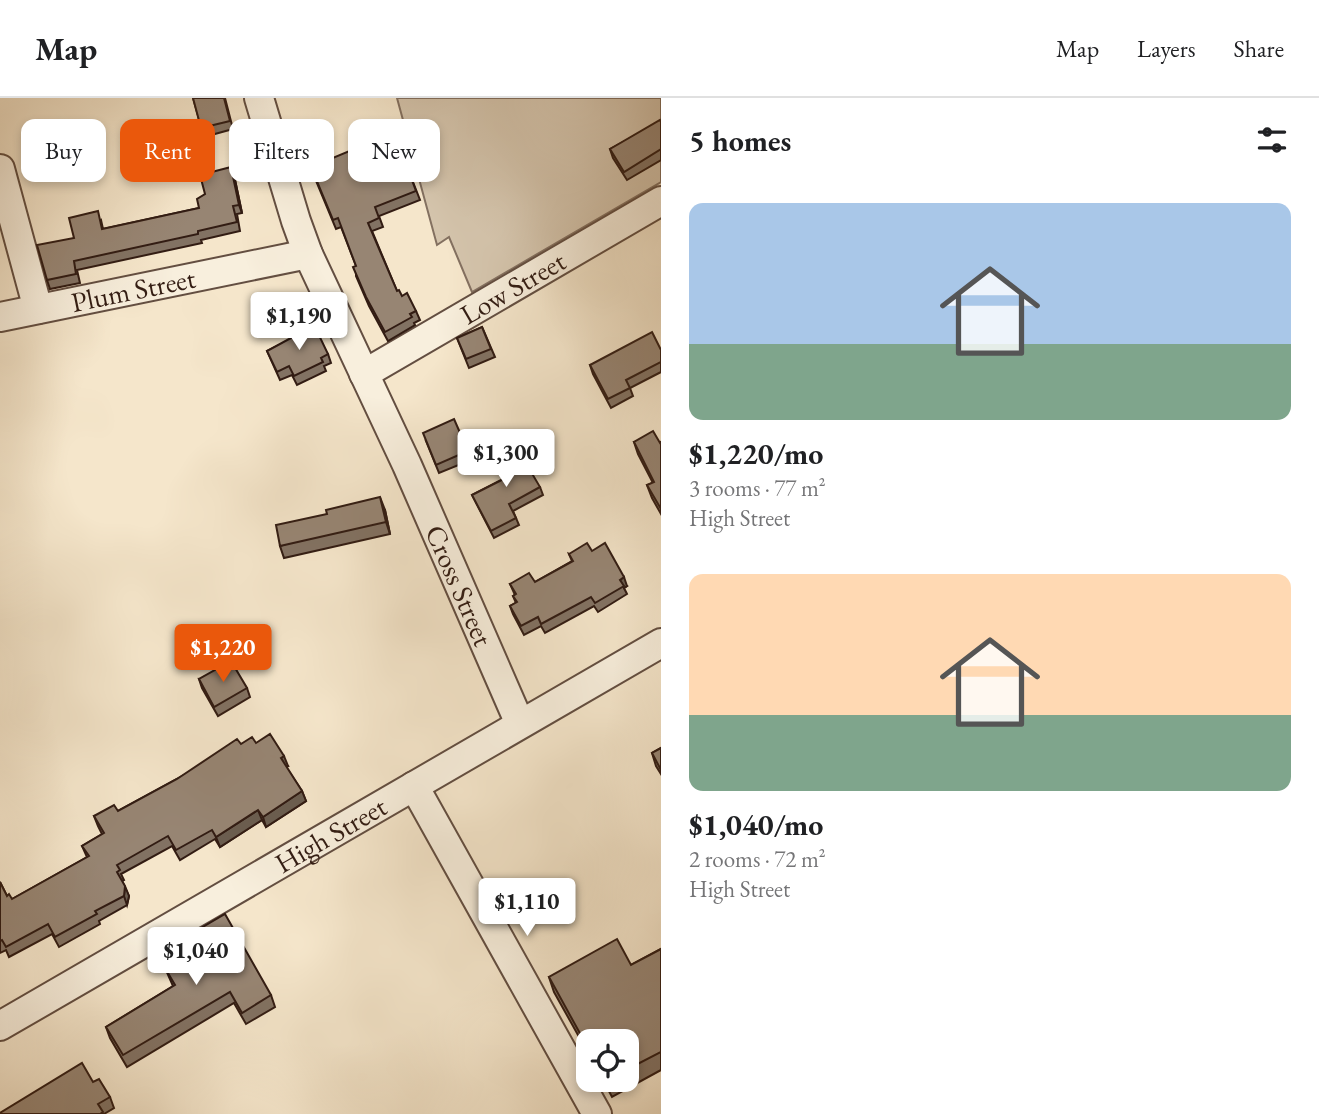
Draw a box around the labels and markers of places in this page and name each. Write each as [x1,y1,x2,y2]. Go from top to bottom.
pin: $1,190 [242,292,356,352]
pin: $1,300 [449,430,563,489]
pin: $1,220 [166,624,280,684]
pin: $1,110 [470,878,584,938]
pin: $1,040 [139,928,253,987]

